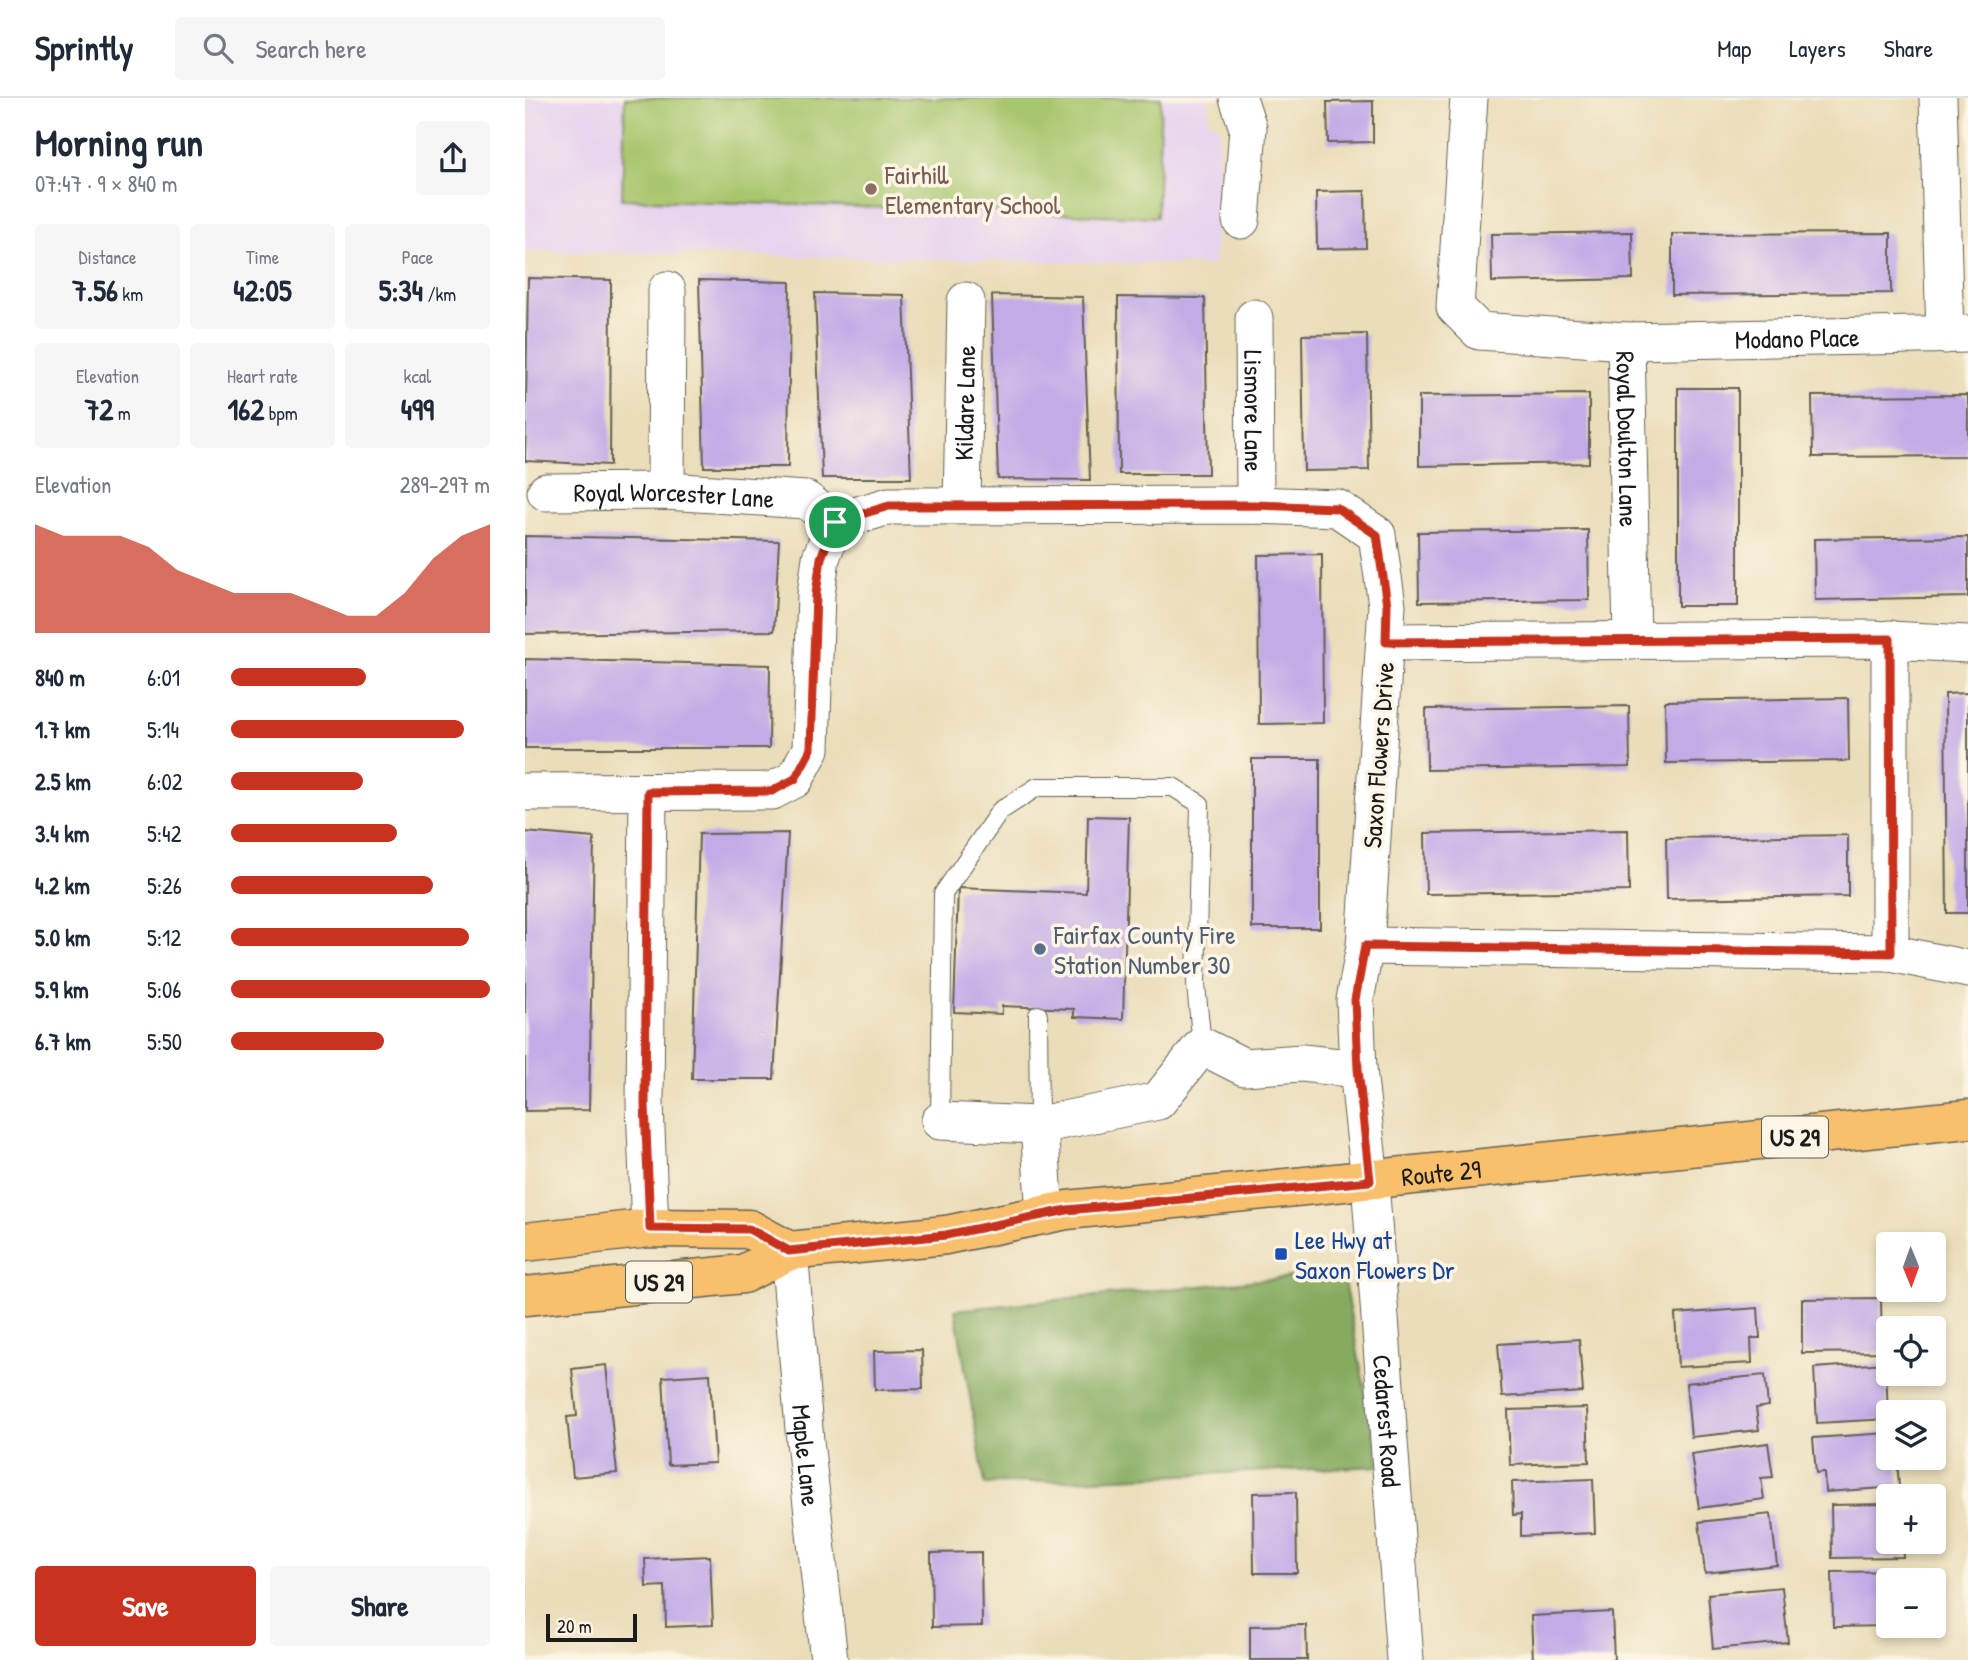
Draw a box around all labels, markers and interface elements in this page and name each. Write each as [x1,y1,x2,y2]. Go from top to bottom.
search box [175,17,665,80]
text: Sprintly [35,26,133,70]
icon: search [199,29,237,67]
text: Search here [255,31,366,66]
text: Map [1717,32,1751,64]
text: Layers [1789,32,1846,64]
text: Share [1884,32,1933,64]
text: Morning run [35,116,203,168]
button: share [416,121,490,195]
place label: Fairhill Elementary School [884,157,1061,222]
text: 07:47 · 9 × 840 m [35,168,177,199]
marker: Fairhill Elementary School [863,181,879,197]
text: Distance [78,244,137,270]
text: Time [246,244,279,270]
text: Pace [402,244,433,270]
text: 7.56 [72,270,118,310]
text: 42:05 [233,270,292,310]
text: 5:34 [379,270,423,310]
text: km [118,281,143,307]
text: /km [423,281,456,307]
street label: Modano Place [1735,319,1860,356]
street label: Kildare Lane [945,345,983,461]
street label: Lismore Lane [1237,350,1272,472]
street label: Royal Doulton Lane [1609,351,1647,527]
text: Elevation [76,363,139,389]
text: Heart rate [227,363,298,389]
text: kcal [404,363,431,389]
text: 72 [84,389,113,429]
text: 162 [227,389,264,429]
text: 499 [401,389,434,429]
text: m [113,400,131,426]
text: bpm [264,400,298,426]
text: Elevation [35,469,111,500]
text: 289–297 m [400,469,490,500]
street label: Royal Worcester Lane [573,473,775,515]
pin [805,492,865,552]
icon: arrive [816,503,854,541]
street label: Saxon Flowers Drive [1354,661,1402,849]
text: 840 m [35,662,85,693]
text: 6:01 [147,662,180,693]
text: 1.7 km [35,714,90,745]
text: 5:14 [147,714,179,745]
text: 2.5 km [35,766,91,797]
text: 6:02 [147,766,183,797]
text: 3.4 km [35,818,89,849]
text: 5:42 [147,818,181,849]
text: 4.2 km [35,870,90,901]
text: 5:26 [147,870,182,901]
place label: Fairfax County Fire Station Number 30 [1053,917,1236,982]
text: 5.0 km [35,922,90,953]
text: 5:12 [147,922,181,953]
marker: Fairfax County Fire Station Number 30 [1032,941,1048,957]
text: 5.9 km [35,974,89,1005]
text: 5:06 [147,974,182,1005]
text: 6.7 km [35,1026,91,1057]
text: 5:50 [147,1026,182,1057]
road number: US 29 [1762,1116,1828,1157]
street label: Route 29 [1400,1151,1483,1194]
place label: Lee Hwy at Saxon Flowers Dr [1295,1222,1455,1287]
north arrow [1876,1232,1946,1302]
map controls [1876,1232,1946,1638]
marker: Lee Hwy at Saxon Flowers Dr [1273,1246,1289,1262]
road number: US 29 [626,1262,692,1302]
button: locate [1876,1316,1946,1386]
street label: Cedarest Road [1365,1353,1410,1488]
button: layers [1876,1400,1946,1470]
street label: Maple Lane [784,1403,830,1508]
button: + [1876,1484,1946,1554]
button: Save [35,1566,256,1646]
button: Share [270,1566,490,1646]
button: − [1876,1568,1946,1638]
scale bar [546,1611,637,1643]
text: 20 m [557,1613,592,1639]

